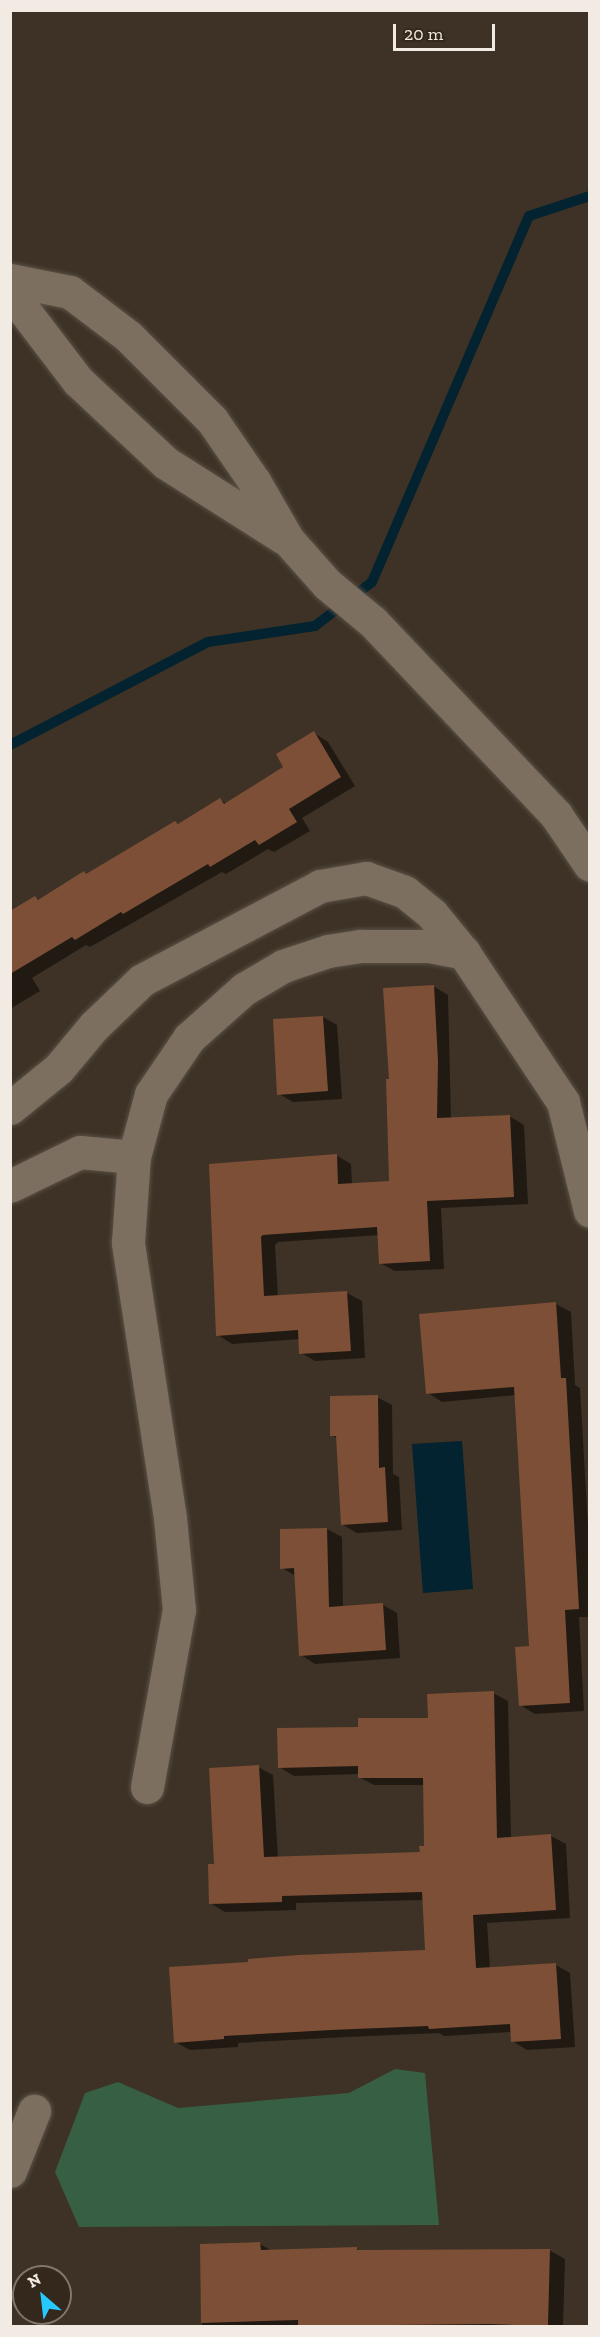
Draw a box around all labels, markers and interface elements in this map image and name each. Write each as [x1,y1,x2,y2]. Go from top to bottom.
scale bar [396,12,498,50]
text: 20 m [404,23,443,45]
north arrow [12,2265,72,2325]
text: N [24,2269,44,2292]

